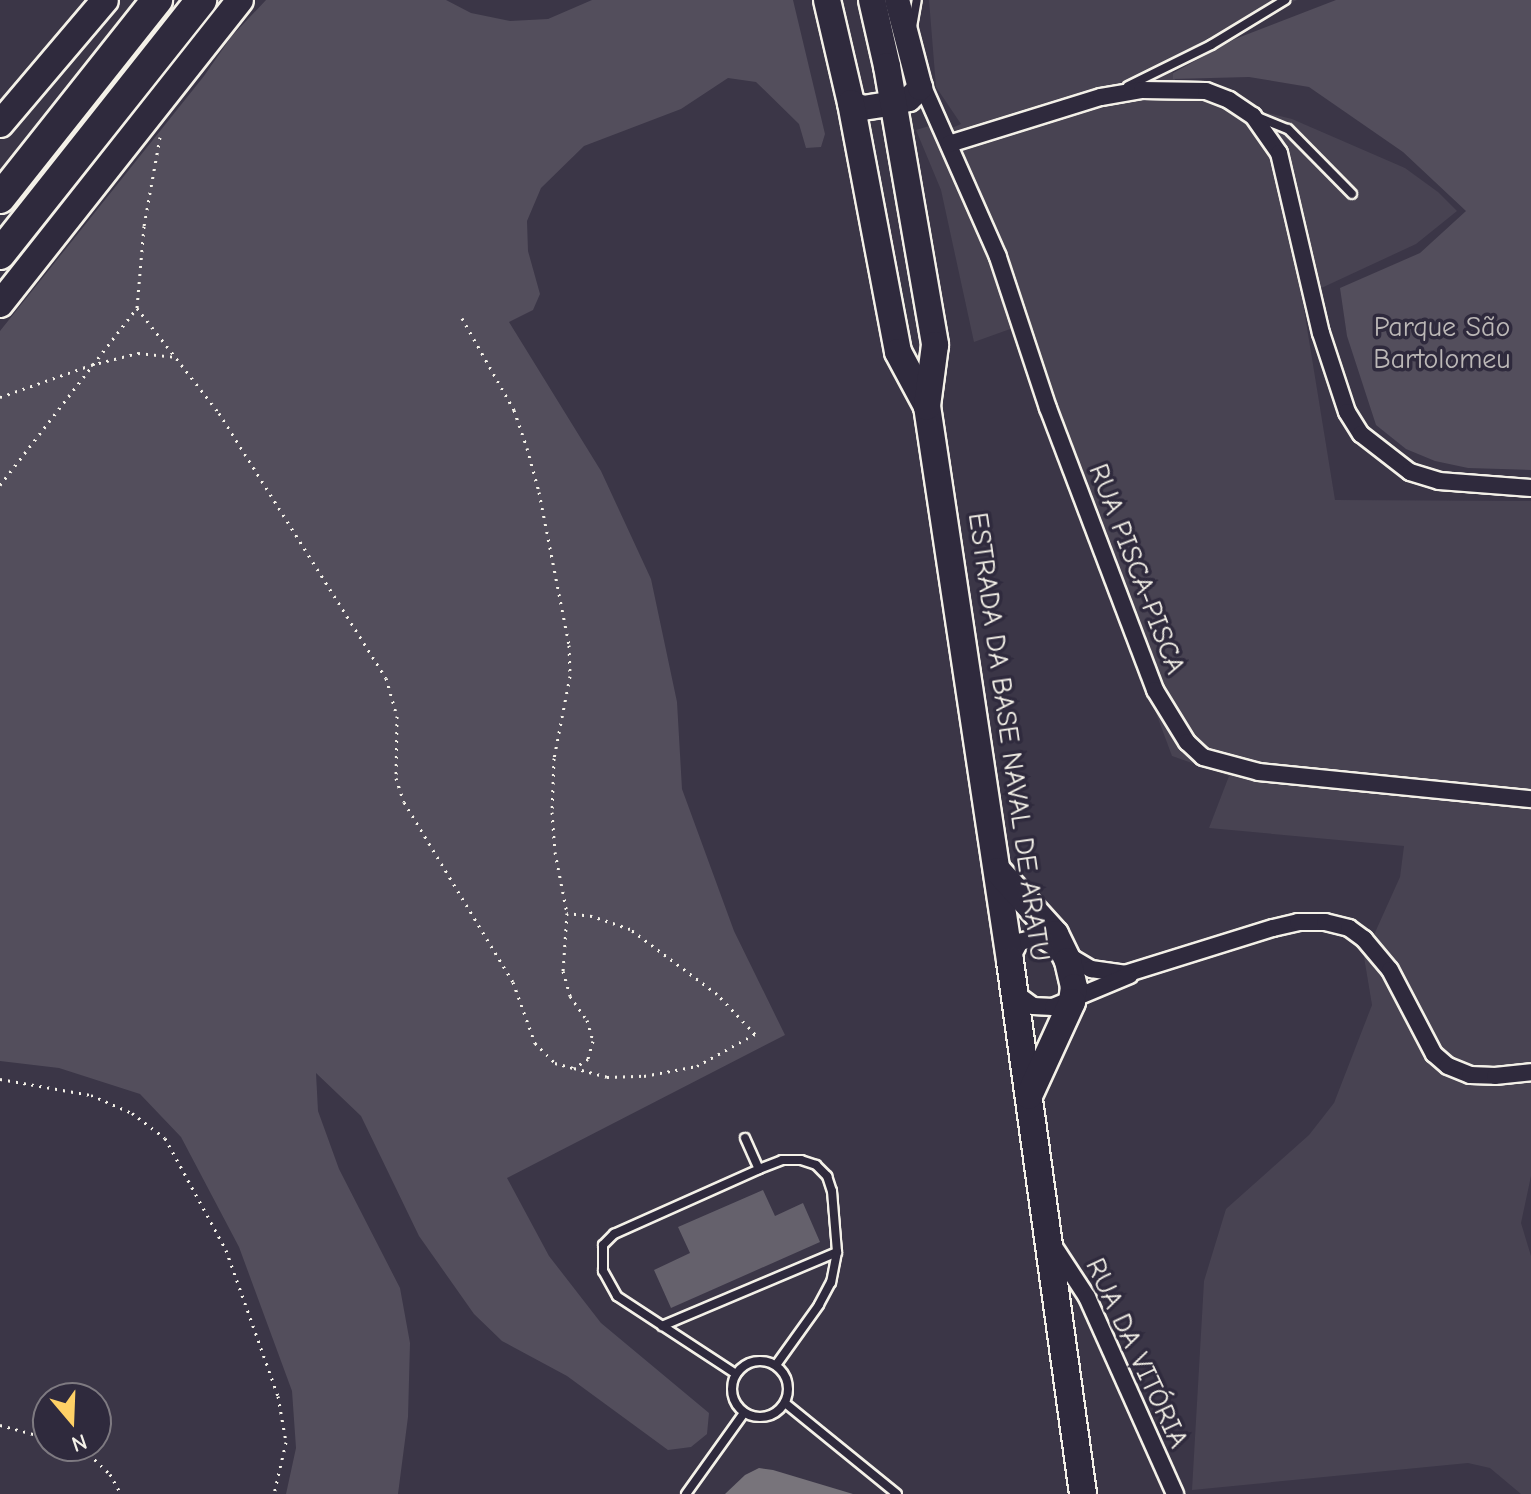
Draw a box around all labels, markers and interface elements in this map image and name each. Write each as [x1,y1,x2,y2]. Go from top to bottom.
park label: Parque São Bartolomeu [1373,310,1511,376]
street label: RUA PISCA-PISCA [1081,459,1193,679]
street label: ESTRADA DA BASE NAVAL DE ARATU [961,510,1057,964]
street label: RUA DA VITÓRIA [1078,1253,1196,1453]
north arrow [32,1382,112,1462]
text: N [68,1428,90,1457]

